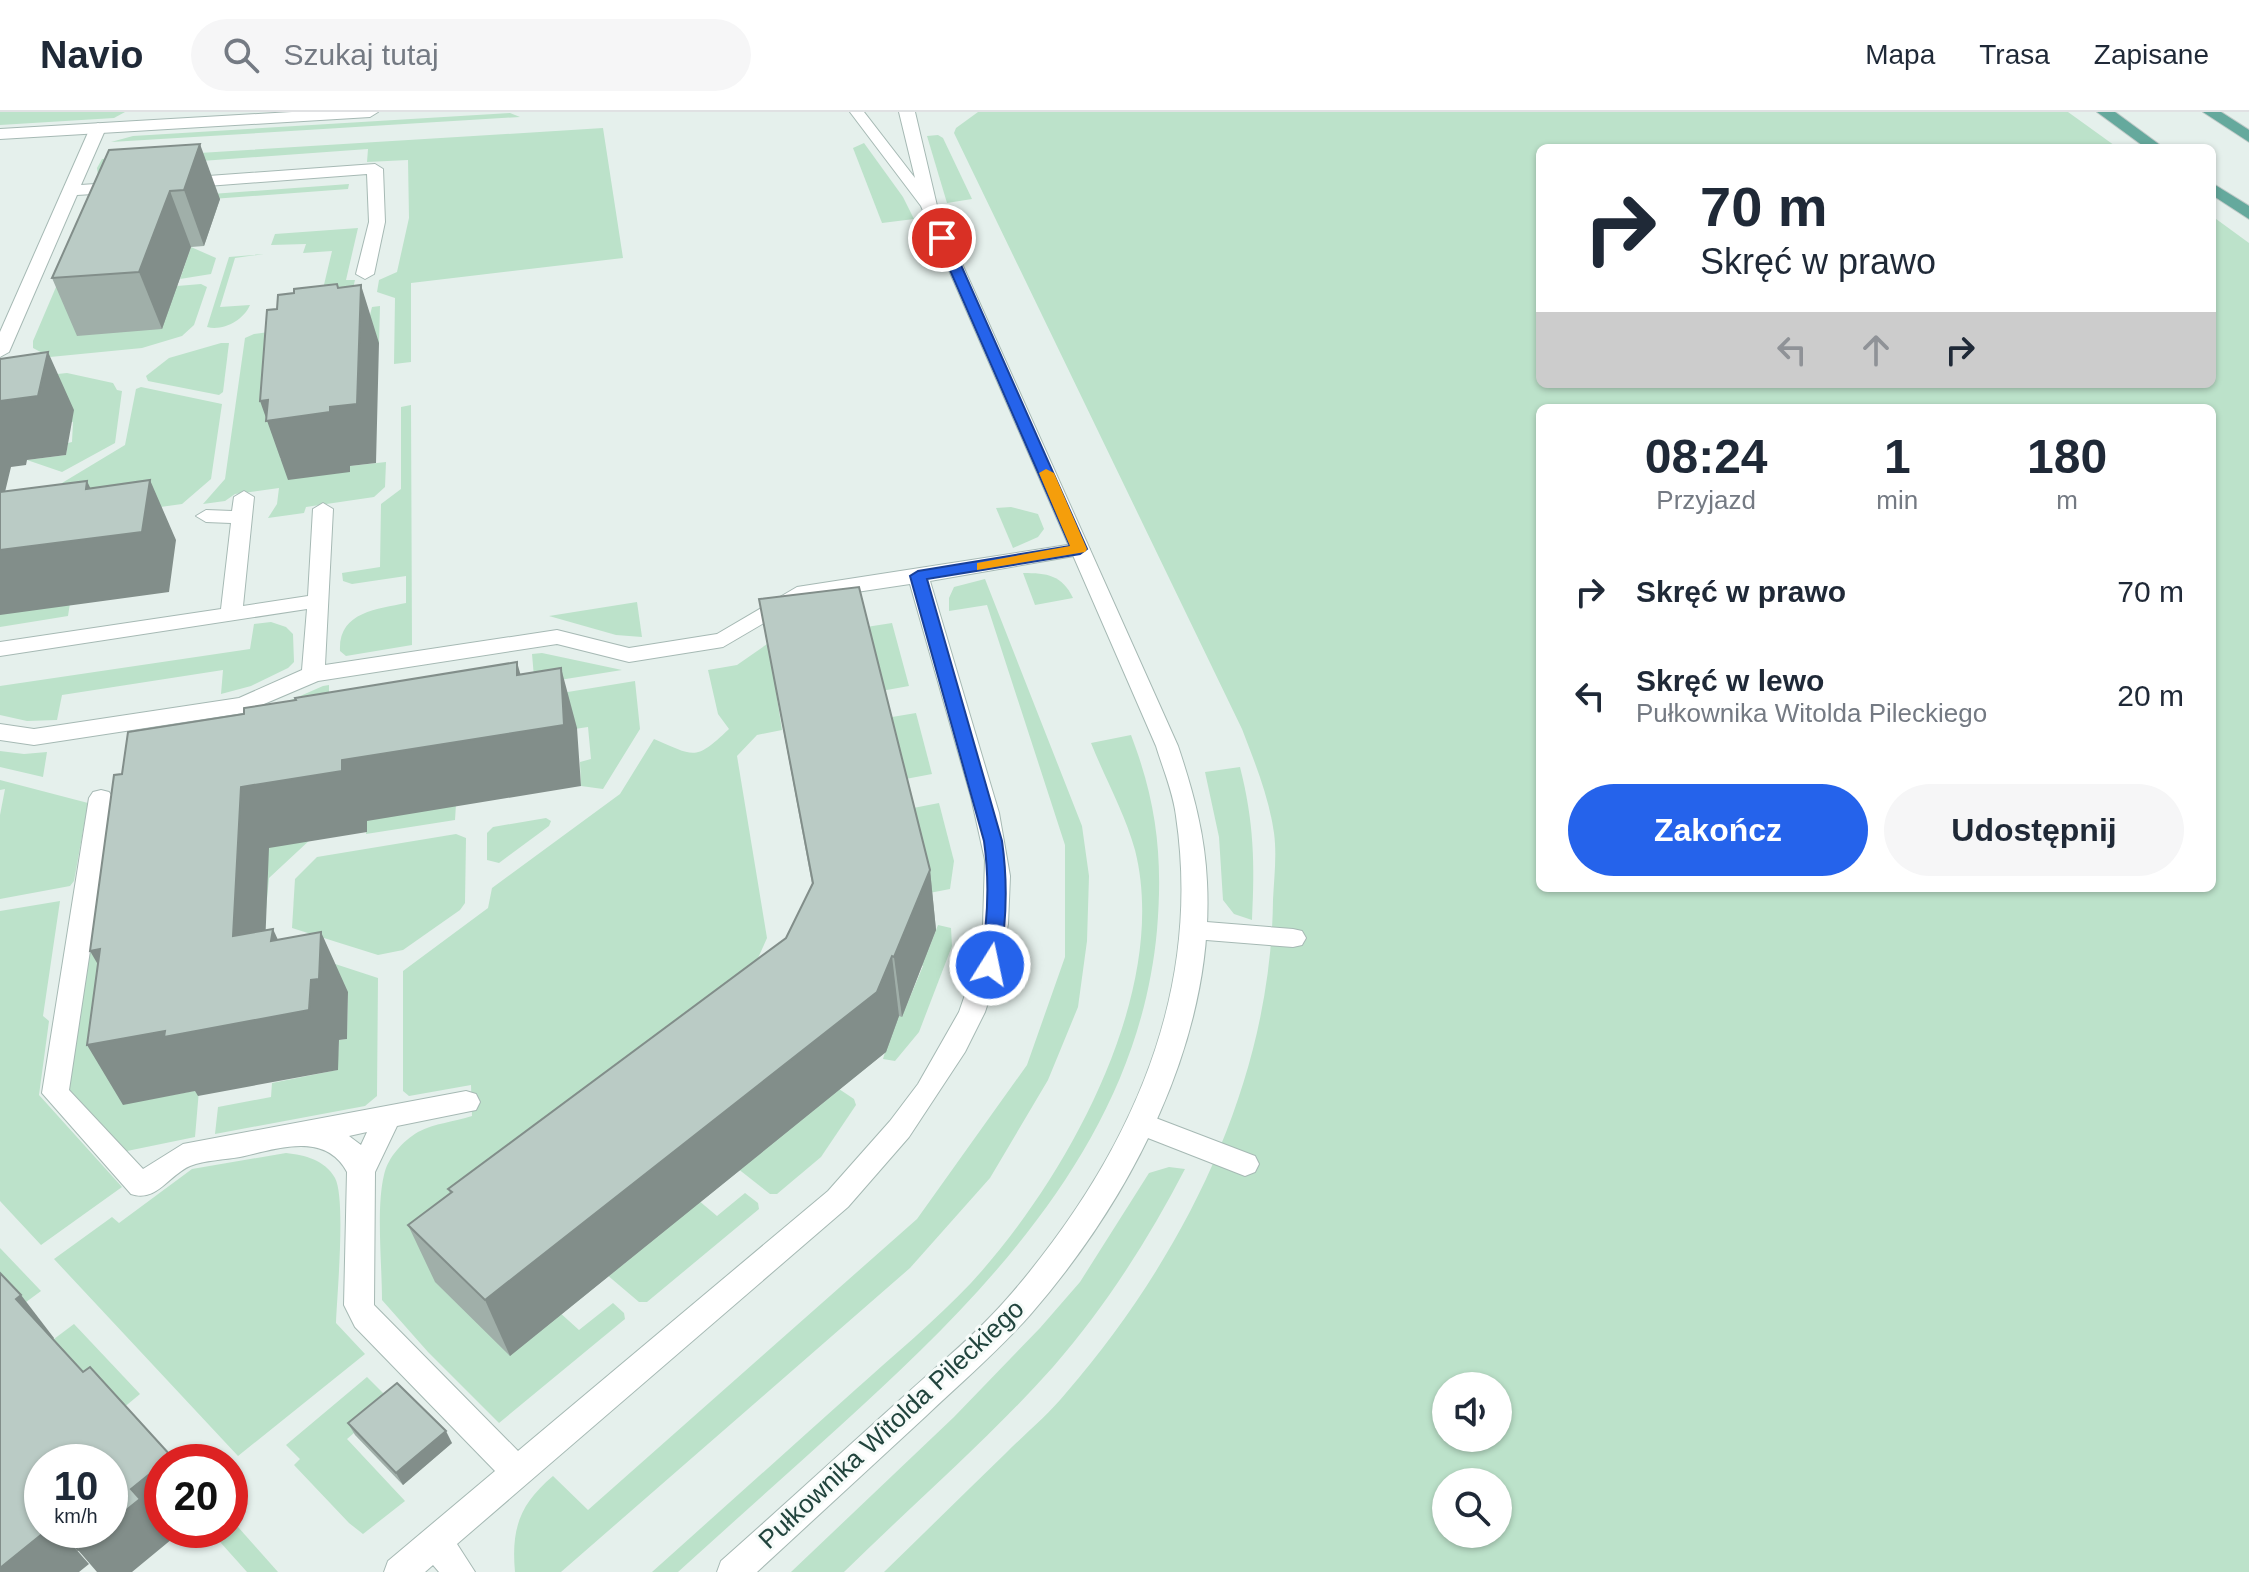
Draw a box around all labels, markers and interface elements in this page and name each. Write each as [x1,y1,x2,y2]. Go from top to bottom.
search box [191,19,751,91]
icon: search [219,33,263,77]
text: Navio [40,34,143,76]
text: Szukaj tutaj [283,38,439,71]
text: Mapa [1865,39,1935,70]
text: Trasa [1979,39,2050,70]
text: Zapisane [2094,39,2209,70]
text: 70 m [1700,175,1828,238]
icon: right [1568,176,1672,280]
pin [908,204,976,272]
icon: arrive [920,216,964,260]
text: Skręć w prawo [1700,241,1936,282]
icon: left [1770,328,1814,372]
icon: ahead [1854,328,1898,372]
icon: right [1938,328,1982,372]
text: 08:24 [1645,430,1768,483]
text: 1 [1884,430,1911,483]
text: 180 [2027,430,2107,483]
text: Przyjazd [1656,485,1756,515]
text: min [1876,485,1918,515]
text: m [2056,485,2078,515]
icon: right [1568,570,1612,614]
text: Skręć w prawo [1636,575,1846,608]
text: 70 m [2117,575,2184,608]
text: Skręć w lewo [1636,664,1824,697]
icon: left [1568,674,1612,718]
text: 20 m [2117,679,2184,712]
text: Pułkownika Witolda Pileckiego [1636,698,1987,728]
button: Zakończ [1568,784,1868,876]
button: Udostępnij [1884,784,2184,876]
position arrow [948,923,1032,1007]
street label: Pułkownika Witolda Pileckiego [752,1293,1030,1555]
map controls [1432,1372,1512,1548]
button: sound [1432,1372,1512,1452]
speed limit sign: 20 [144,1444,248,1548]
text: 10 [54,1464,98,1508]
button: search [1432,1468,1512,1548]
text: km/h [54,1505,98,1527]

